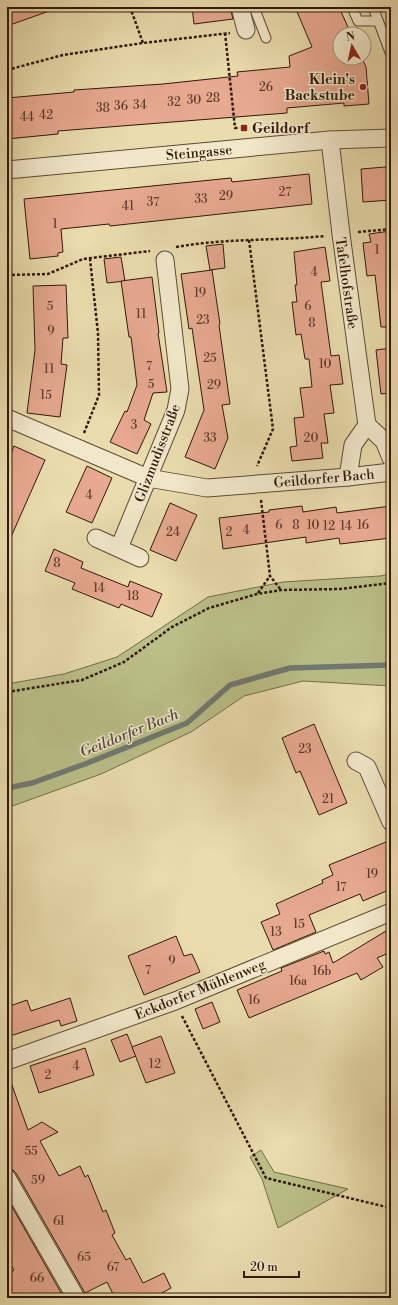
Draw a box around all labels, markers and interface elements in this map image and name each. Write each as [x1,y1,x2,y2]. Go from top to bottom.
north arrow [332,26,372,66]
text: N [345,29,356,45]
place label: Klein's Backstube [285,71,355,105]
house number: 26 [259,80,273,95]
marker: Klein's Backstube [358,82,368,92]
house number: 28 [206,91,220,106]
house number: 30 [187,93,201,108]
house number: 32 [167,95,181,110]
house number: 34 [133,98,147,113]
house number: 36 [114,99,128,114]
house number: 38 [96,101,110,116]
house number: 42 [39,108,53,123]
house number: 44 [20,110,34,125]
place label: Geildorf [252,120,311,138]
marker: Geildorf [239,123,249,133]
street label: Steingasse [165,141,233,165]
house number: 27 [279,185,291,200]
house number: 29 [219,189,233,204]
house number: 33 [194,192,208,207]
house number: 37 [147,195,159,210]
house number: 41 [122,199,135,214]
house number: 1 [52,217,58,232]
street label: Tafelhofstraße [331,236,361,330]
house number: 1 [374,243,380,258]
house number: 4 [310,265,318,280]
house number: 19 [194,286,206,301]
house number: 5 [47,299,54,314]
house number: 6 [304,299,312,314]
house number: 11 [136,307,147,322]
house number: 23 [196,313,210,328]
house number: 8 [308,316,316,331]
house number: 9 [47,324,55,339]
house number: 25 [203,351,217,366]
house number: 10 [319,357,331,372]
house number: 7 [146,359,152,374]
house number: 11 [44,362,55,377]
house number: 5 [148,377,155,392]
house number: 29 [207,378,221,393]
house number: 15 [40,388,52,403]
street label: Glizmudisstraße [131,402,185,505]
house number: 3 [131,418,138,433]
house number: 33 [203,431,217,446]
house number: 20 [304,431,318,446]
street label: Geildorfer Bach [273,466,376,492]
house number: 4 [85,488,93,503]
house number: 6 [275,518,283,533]
house number: 8 [292,518,300,533]
house number: 10 [307,518,319,533]
house number: 16 [357,518,369,533]
house number: 12 [323,519,335,534]
house number: 14 [340,519,352,534]
house number: 4 [242,523,250,538]
house number: 24 [166,525,180,540]
house number: 2 [226,525,233,540]
house number: 8 [53,556,61,571]
house number: 14 [93,581,105,596]
house number: 18 [127,589,139,604]
water label: Geildorfer Bach [77,705,182,762]
house number: 23 [298,742,312,757]
house number: 21 [322,792,335,807]
house number: 19 [366,867,378,882]
house number: 17 [336,880,346,895]
house number: 15 [293,917,305,932]
house number: 13 [270,925,282,940]
house number: 9 [168,954,176,969]
street label: Eckdorfer Mühlenweg [132,955,269,1024]
house number: 7 [145,963,151,978]
house number: 16b [313,964,332,979]
house number: 16a [289,974,308,989]
house number: 16 [248,993,260,1008]
house number: 12 [149,1057,161,1072]
house number: 4 [72,1059,80,1074]
house number: 2 [45,1068,52,1083]
house number: 55 [24,1144,38,1159]
house number: 59 [31,1173,45,1188]
house number: 61 [53,1214,66,1229]
house number: 65 [77,1250,91,1265]
scale bar [244,1253,299,1279]
house number: 67 [107,1260,119,1275]
text: 20 m [250,1260,278,1275]
house number: 66 [30,1271,44,1286]

